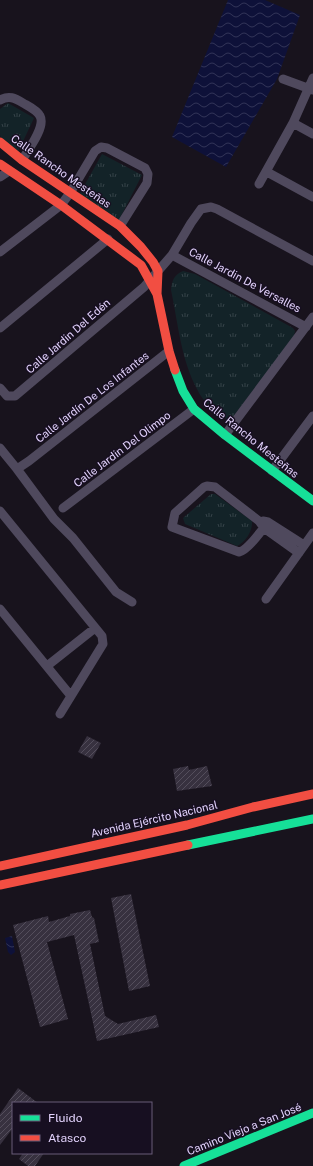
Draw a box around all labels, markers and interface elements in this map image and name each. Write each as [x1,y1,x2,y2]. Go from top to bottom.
street label: Calle Rancho Mesteñas [9,132,114,210]
street label: Calle Jardin De Versalles [187,245,303,315]
street label: Calle Jardin Del Edén [24,296,112,376]
street label: Calle Jardín De Los Infantes [33,349,151,445]
street label: Calle Rancho Mesteñas [201,396,301,480]
street label: Calle Jardin Del Olimpo [71,409,173,489]
street label: Avenida Ejército Nacional [89,799,219,839]
street label: Camino Viejo a San José [185,1101,303,1157]
legend [12,1102,152,1154]
text: Fluido [48,1111,83,1125]
text: Atasco [48,1131,87,1145]

